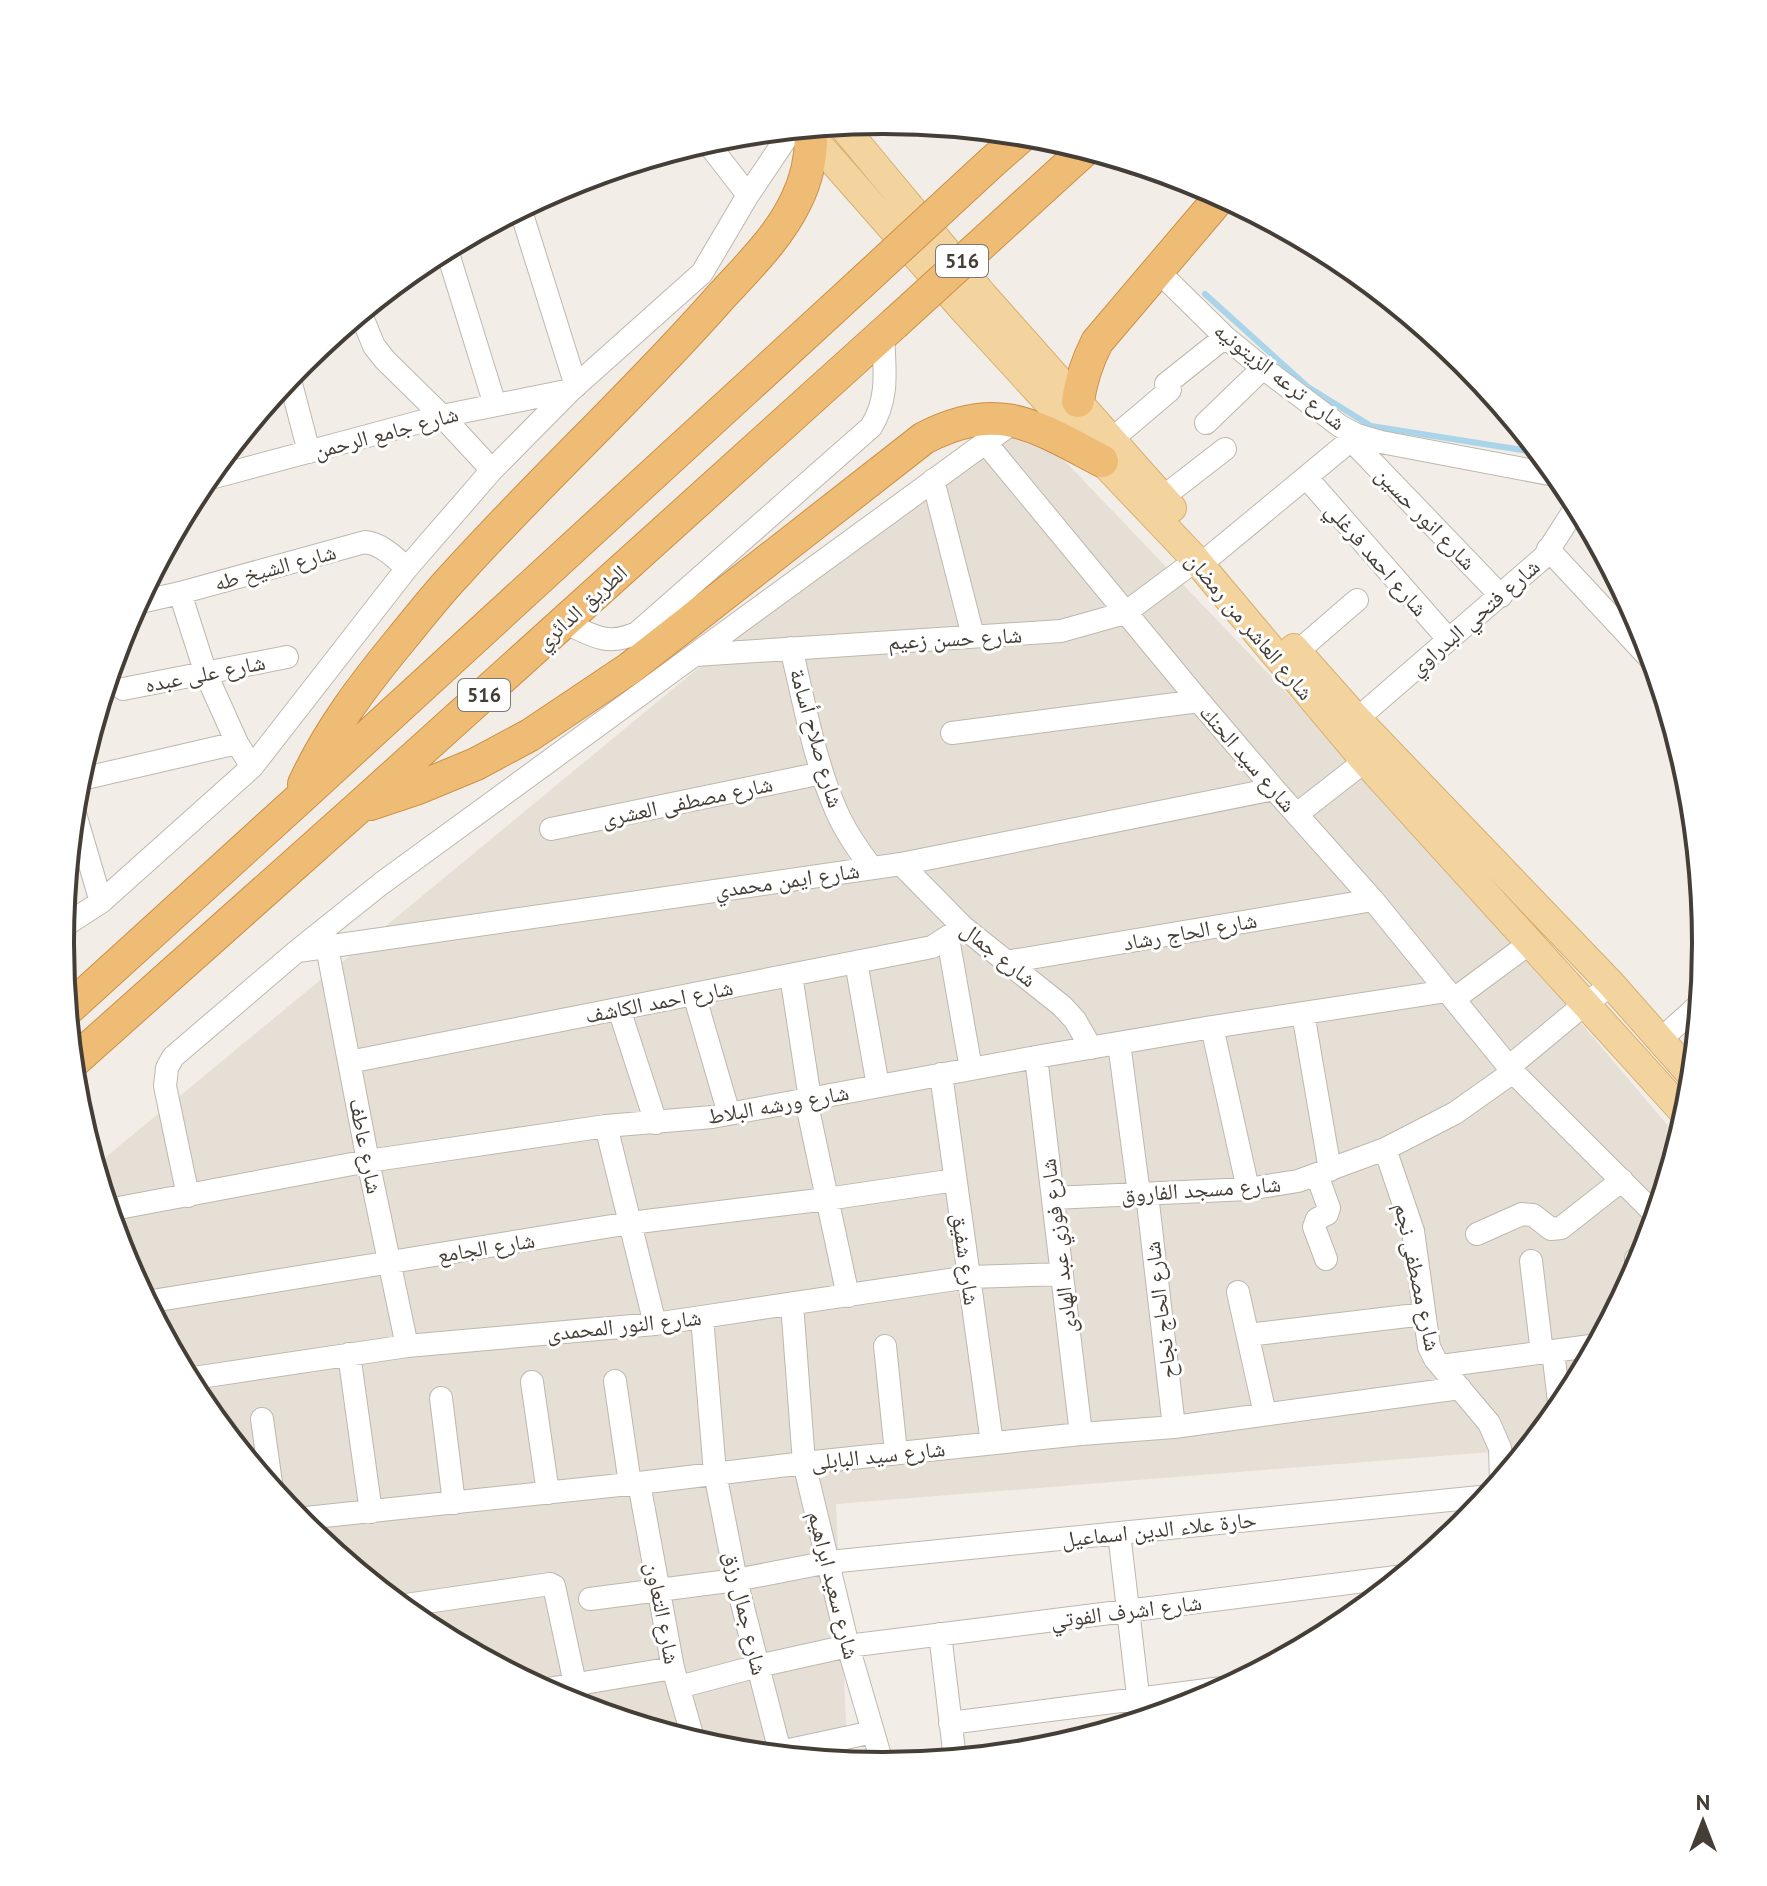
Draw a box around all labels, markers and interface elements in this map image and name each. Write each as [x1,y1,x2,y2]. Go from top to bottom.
road number: 516 [936,245,988,277]
street label: شارع ترعه الزيتونيه [1209,316,1351,436]
street label: شارع جامع الرحمن [311,399,461,465]
street label: شارع انور حسين [1370,460,1482,576]
street label: شارع احمد فرغلي [1317,496,1434,624]
street label: شارع الشيخ طه [211,537,339,597]
street label: شارع العاشر من رمضان [1180,546,1320,706]
street label: شارع فتحي البدراوي [1403,552,1548,684]
street label: الطريق الدائري [529,558,635,658]
street label: شارع حسن زعيم [887,621,1023,656]
street label: شارع على عبده [142,648,268,698]
street label: شارع صلاح أسامة [784,665,850,811]
road number: 516 [458,679,510,711]
street label: شارع سيد الحنك [1194,698,1302,818]
street label: شارع مصطفى العشرى [599,769,775,833]
street label: شارع ايمن محمدي [713,856,862,908]
street label: شارع الحاج رشاد [1121,905,1259,957]
street label: شارع جمال [955,915,1043,993]
street label: شارع احمد الكاشف [583,973,735,1029]
street label: شارع ورشه البلاط [705,1078,851,1130]
street label: شارع عاطف [343,1096,389,1196]
street label: شارع فوزي عبد الهادى [1033,1157,1086,1335]
street label: شارع مسجد الفاروق [1120,1169,1282,1209]
street label: شارع مصطفى نجم [1388,1200,1447,1354]
street label: شارع شفيق [946,1211,986,1307]
street label: شارع الجامع [435,1225,537,1269]
street label: شارع الحاج نجاح [1138,1240,1182,1380]
street label: شارع النور المحمدى [545,1303,703,1347]
street label: شارع سيد البابلى [809,1434,947,1476]
street label: حارة علاء الدين اسماعيل [1060,1505,1258,1553]
street label: شارع سعيد ابراهيم [801,1508,866,1662]
street label: شارع جمال رزق [718,1548,774,1678]
street label: شارع التعاون [639,1560,687,1666]
street label: شارع اشرف الفوتي [1049,1588,1204,1638]
north arrow [1663,1782,1743,1862]
text: N [1696,1788,1710,1816]

